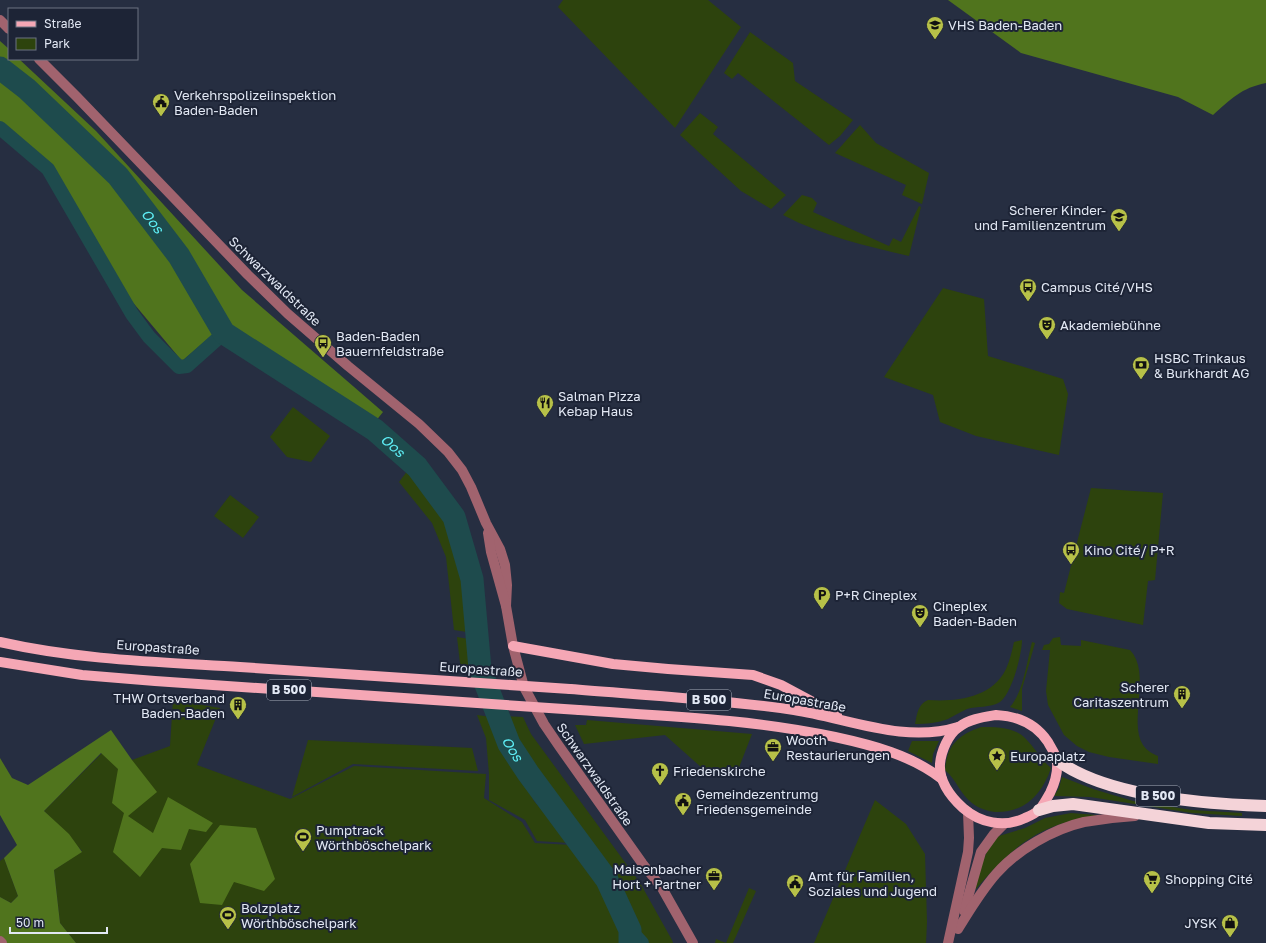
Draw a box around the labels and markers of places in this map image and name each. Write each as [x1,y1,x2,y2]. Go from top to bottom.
school or university icon: VHS Baden-Baden [925,15,945,40]
place label: VHS Baden-Baden [948,17,1062,33]
place label: Verkehrspolizeiinspektion Baden-Baden [174,87,336,118]
public building icon: Verkehrspolizeiinspektion Baden-Baden [151,92,171,117]
place label: Scherer Kinder- und Familienzentrum [974,202,1106,233]
school or university icon: Scherer Kinder- und Familienzentrum [1109,207,1129,232]
bus stop icon: Campus Cité/VHS [1018,277,1038,302]
place label: Campus Cité/VHS [1041,279,1153,295]
theatre icon: Akademiebühne [1037,315,1057,340]
place label: Akademiebühne [1060,317,1161,333]
place label: Baden-Baden Bauernfeldstraße [336,328,444,359]
bus stop icon: Baden-Baden Bauernfeldstraße [313,333,333,358]
place label: HSBC Trinkaus & Burkhardt AG [1154,350,1249,381]
bank icon: HSBC Trinkaus & Burkhardt AG [1131,355,1151,380]
place label: Salman Pizza Kebap Haus [558,388,641,419]
restaurant icon: Salman Pizza Kebap Haus [535,393,555,418]
bus stop icon: Kino Cité/ P+R [1061,540,1081,565]
place label: Kino Cité/ P+R [1084,542,1175,558]
parking icon: P+R Cineplex [812,585,832,610]
place label: P+R Cineplex [835,587,917,603]
place label: Cineplex Baden-Baden [933,598,1017,629]
theatre icon: Cineplex Baden-Baden [910,603,930,628]
place label: Scherer Caritaszentrum [1073,679,1169,710]
building icon: Scherer Caritaszentrum [1172,684,1192,709]
place label: THW Ortsverband Baden-Baden [113,690,225,721]
building icon: THW Ortsverband Baden-Baden [228,695,248,720]
place label: Wooth Restaurierungen [786,732,890,763]
office icon: Wooth Restaurierungen [763,737,783,762]
place icon: Europaplatz [987,746,1007,771]
place label: Europaplatz [1010,748,1086,764]
church icon: Friedenskirche [650,761,670,786]
place label: Friedenskirche [673,763,766,779]
place label: Gemeindezentrumg Friedensgemeinde [696,786,818,817]
public building icon: Gemeindezentrumg Friedensgemeinde [673,791,693,816]
place label: Pumptrack Wörthböschelpark [316,822,432,853]
sports icon: Pumptrack Wörthböschelpark [293,827,313,852]
place label: Maisenbacher Hort + Partner [612,861,701,892]
office icon: Maisenbacher Hort + Partner [704,866,724,891]
place label: Amt für Familien, Soziales und Jugend [808,868,937,899]
supermarket icon: Shopping Cité [1142,869,1162,894]
place label: Shopping Cité [1165,871,1253,887]
public building icon: Amt für Familien, Soziales und Jugend [785,873,805,898]
place label: Bolzplatz Wörthböschelpark [241,900,357,931]
sports icon: Bolzplatz Wörthböschelpark [218,905,238,930]
shop icon: JYSK [1220,913,1240,938]
place label: JYSK [1184,915,1217,931]

